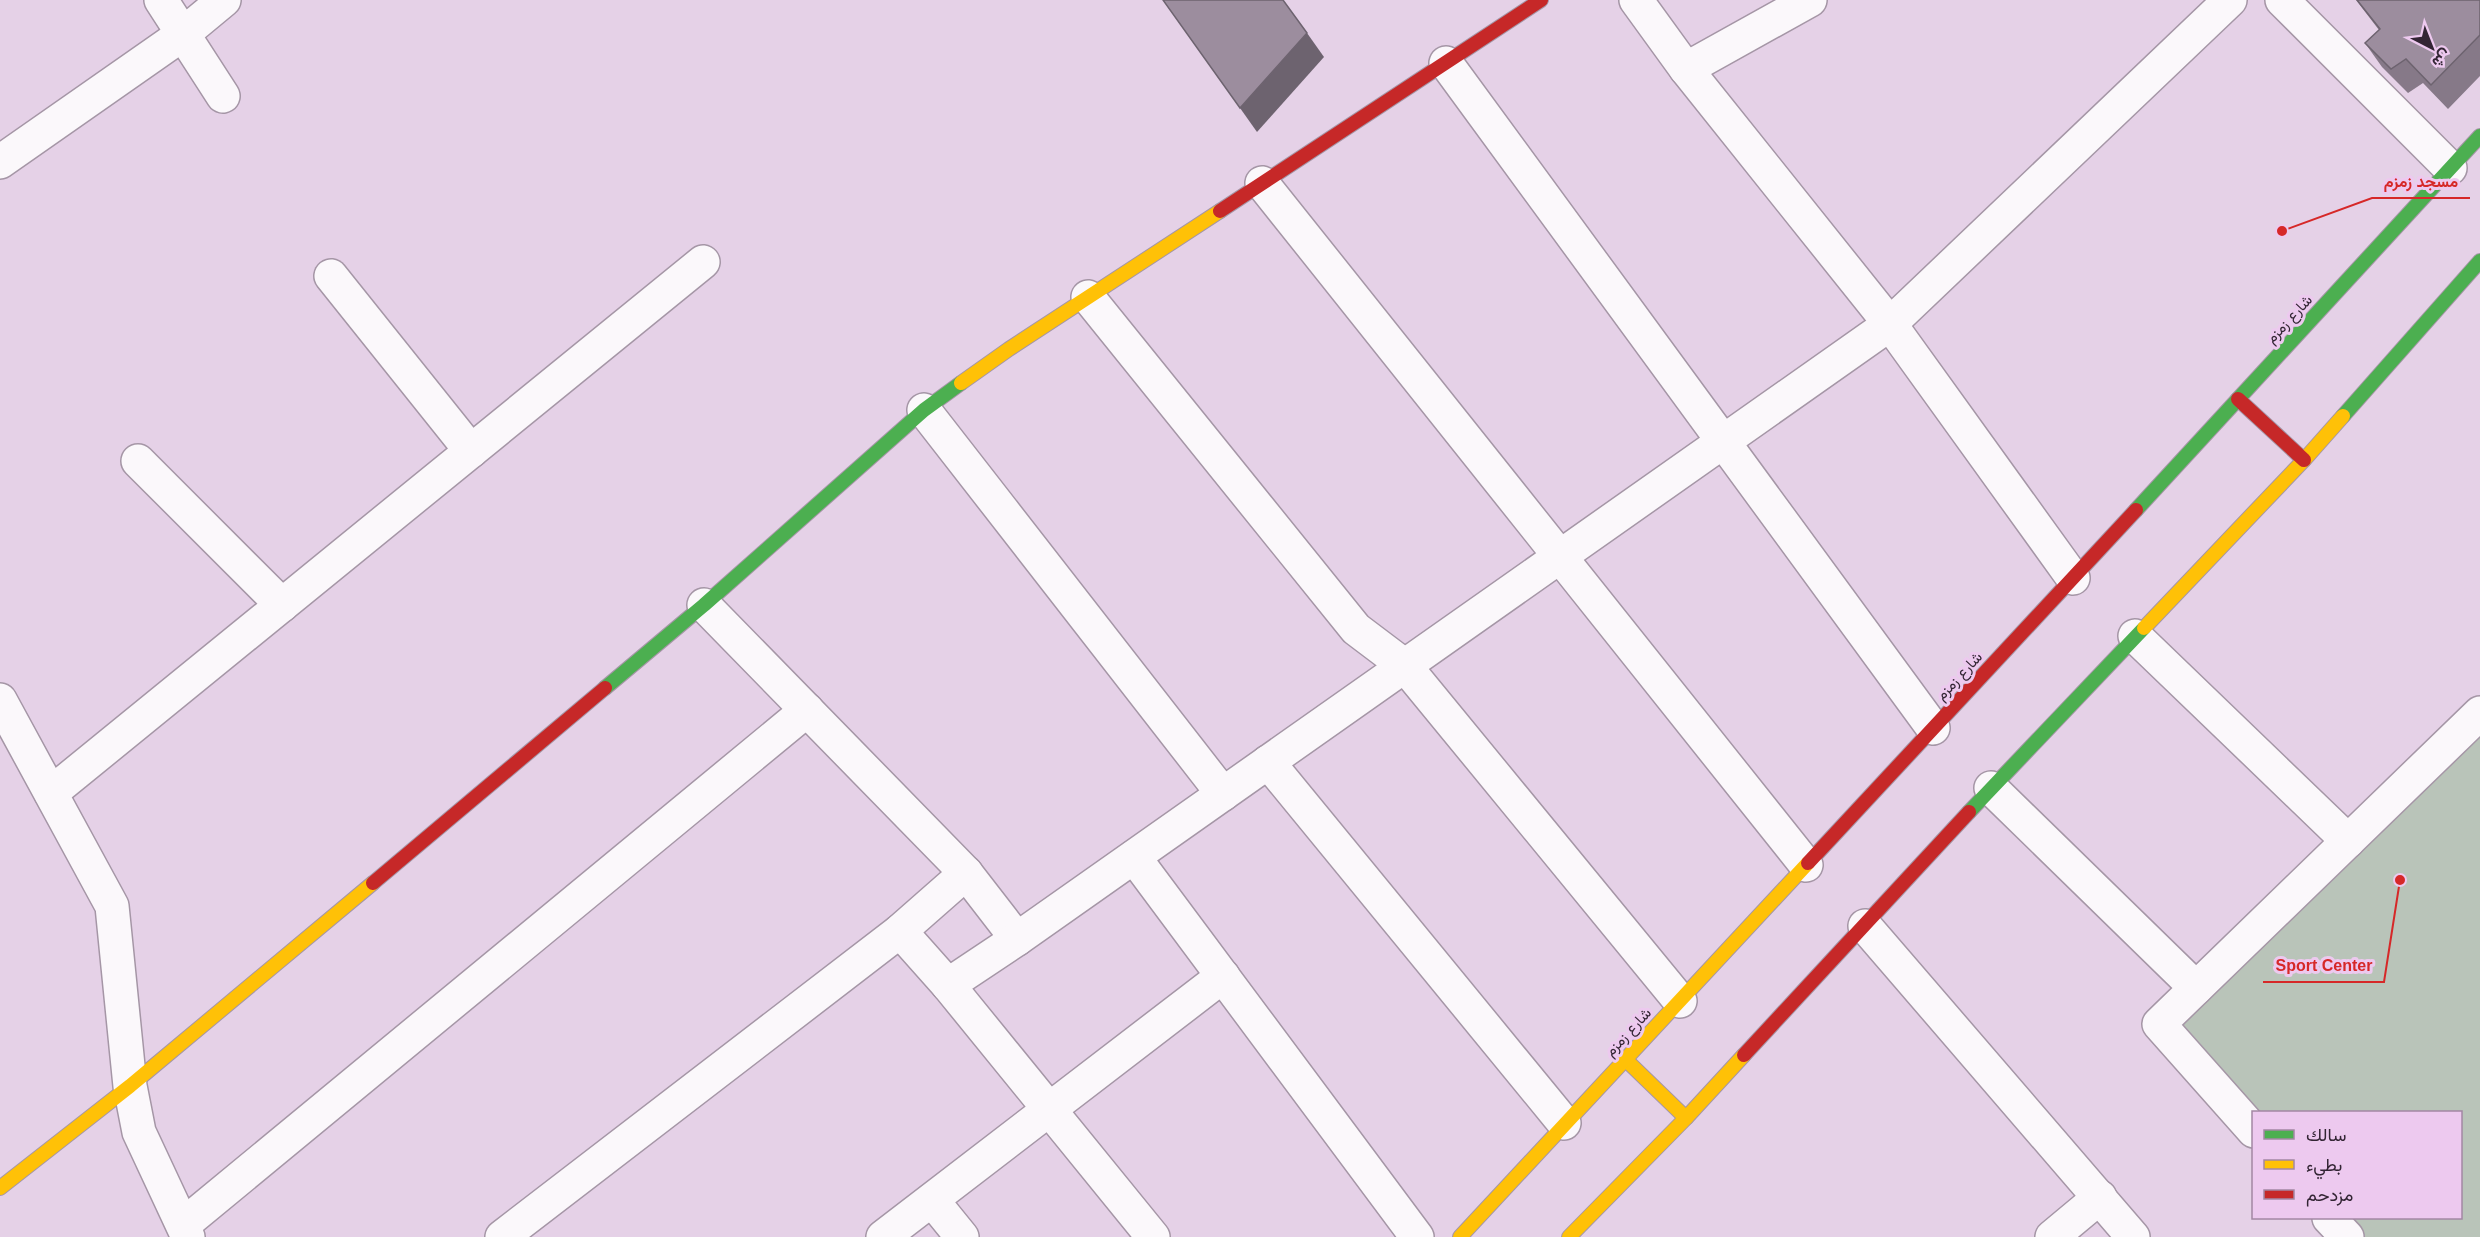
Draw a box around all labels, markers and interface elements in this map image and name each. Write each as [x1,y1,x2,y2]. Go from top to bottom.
north arrow [2402,18,2462,78]
text: ش [2428,45,2455,72]
callout: مسجد زمزم [2372,164,2470,198]
text: مسجد زمزم [2384,173,2459,192]
street label: شارع زمزم [2262,291,2318,348]
street label: شارع زمزم [1932,648,1988,705]
callout: Sport Center [2263,948,2384,982]
text: Sport Center [2276,957,2372,974]
street label: شارع زمزم [1601,1004,1657,1061]
legend [2252,1111,2462,1219]
text: سالك [2306,1125,2346,1145]
text: بطيء [2306,1155,2342,1180]
text: مزدحم [2306,1185,2353,1207]

